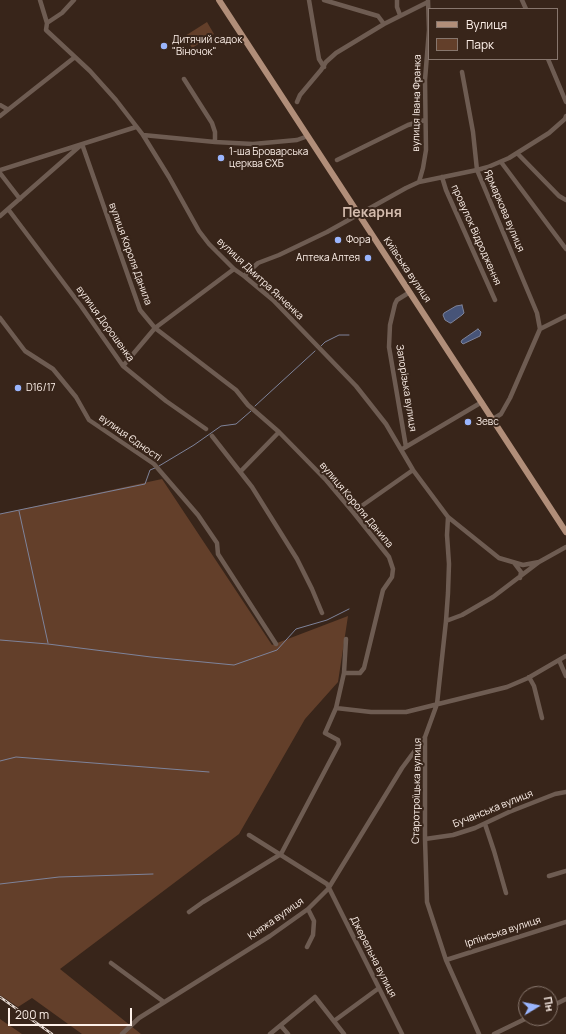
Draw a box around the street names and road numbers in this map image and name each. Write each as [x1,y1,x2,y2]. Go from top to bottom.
street label: вулиця Івана Франка [410,54,424,152]
street label: Ярмаркова вулиця [481,168,527,254]
street label: провулок Відродження [448,183,504,287]
street label: вулиця Короля Данила [106,201,154,307]
street label: Київська вулиця [381,235,433,305]
street label: вулиця Дмитра Янченка [214,236,306,322]
street label: вулиця Дорошенка [74,284,136,364]
street label: Запорізька вулиця [393,344,419,432]
street label: вулиця Єдності [97,412,163,464]
street label: вулиця Короля Данила [317,460,395,550]
street label: Старотроїцька вулиця [410,738,424,844]
street label: Бучанська вулиця [451,787,535,831]
street label: Княжа вулиця [246,895,306,943]
street label: Джерельна вулиця [347,914,399,1000]
street label: Ірпінська вулиця [464,914,542,950]

